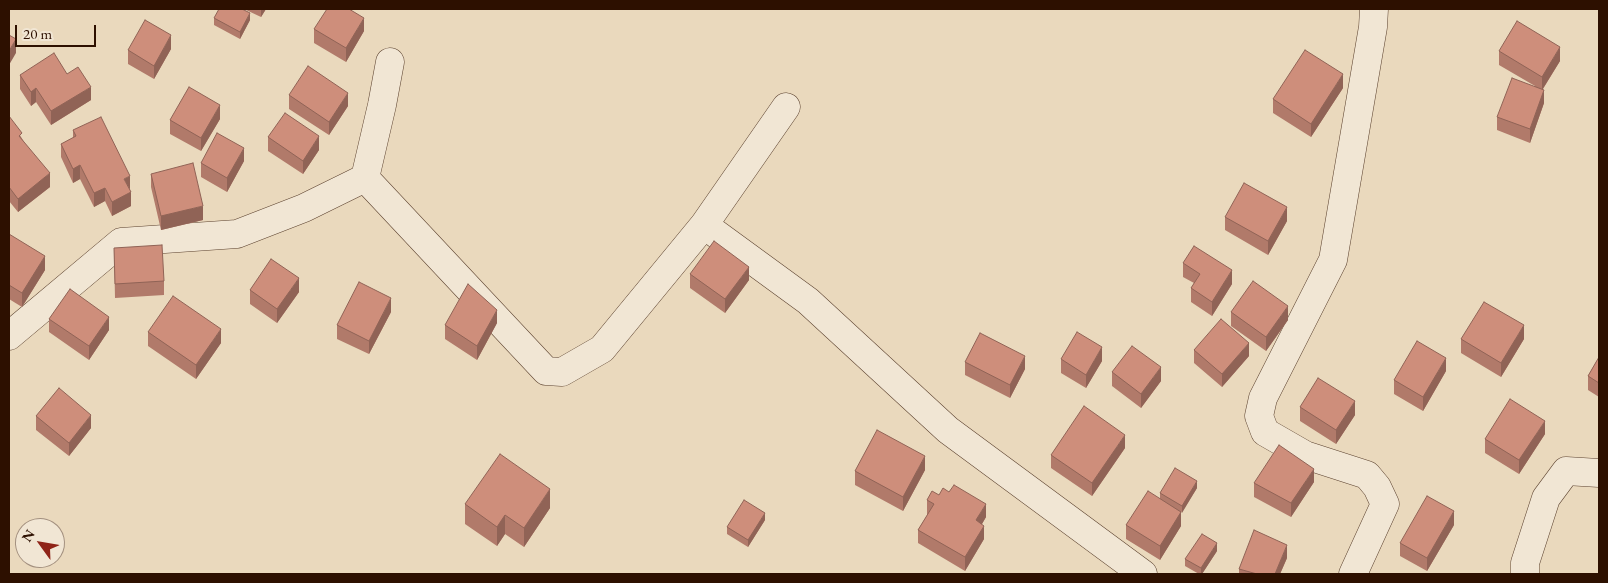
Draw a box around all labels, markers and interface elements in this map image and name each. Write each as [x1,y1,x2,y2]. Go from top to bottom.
scale bar [18,15,99,47]
text: 20 m [23,24,52,43]
north arrow [15,518,65,568]
text: N [17,526,39,545]

